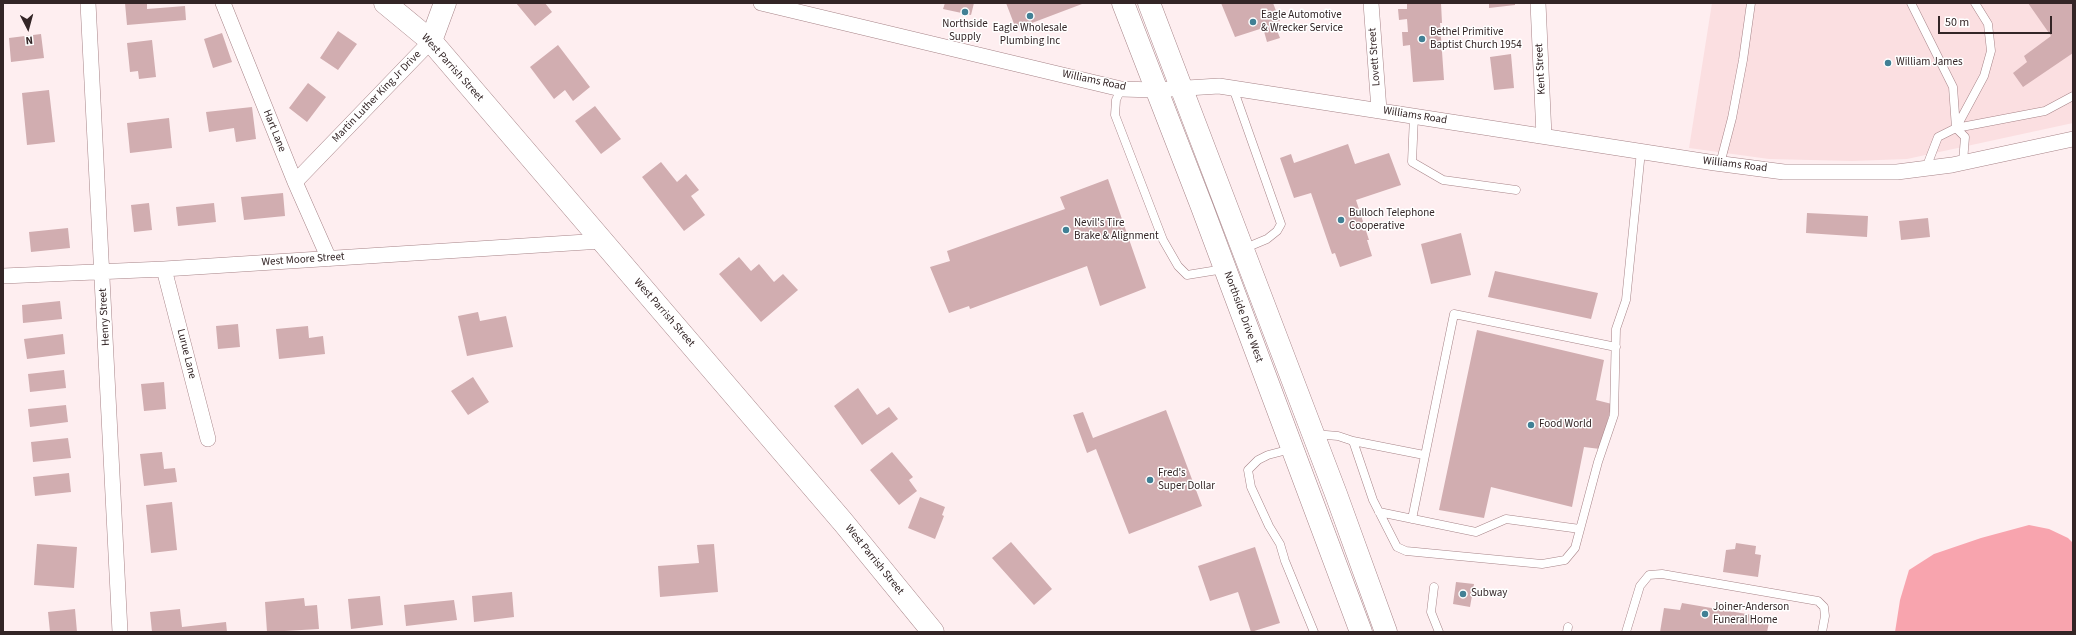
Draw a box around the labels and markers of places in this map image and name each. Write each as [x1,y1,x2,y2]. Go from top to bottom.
marker: Northside Supply [960,7,970,17]
place label: Eagle Automotive & Wrecker Service [1261,9,1343,35]
marker: Eagle Wholesale Plumbing Inc [1025,11,1035,21]
marker: Eagle Automotive & Wrecker Service [1248,17,1258,27]
place label: Northside Supply [942,18,988,44]
place label: Eagle Wholesale Plumbing Inc [993,22,1067,48]
place label: Bethel Primitive Baptist Church 1954 [1430,26,1522,52]
marker: Bethel Primitive Baptist Church 1954 [1417,34,1427,44]
place label: William James [1896,56,1963,70]
marker: William James [1883,58,1893,68]
place label: Bulloch Telephone Cooperative [1349,207,1435,233]
marker: Bulloch Telephone Cooperative [1336,215,1346,225]
place label: Nevil's Tire Brake & Alignment [1074,217,1159,243]
marker: Nevil's Tire Brake & Alignment [1061,225,1071,235]
place label: Food World [1539,418,1592,432]
marker: Food World [1526,420,1536,430]
place label: Fred's Super Dollar [1158,467,1215,493]
marker: Fred's Super Dollar [1145,475,1155,485]
place label: Subway [1471,587,1507,601]
marker: Subway [1458,589,1468,599]
place label: Joiner-Anderson Funeral Home [1713,601,1789,627]
marker: Joiner-Anderson Funeral Home [1700,609,1710,619]

